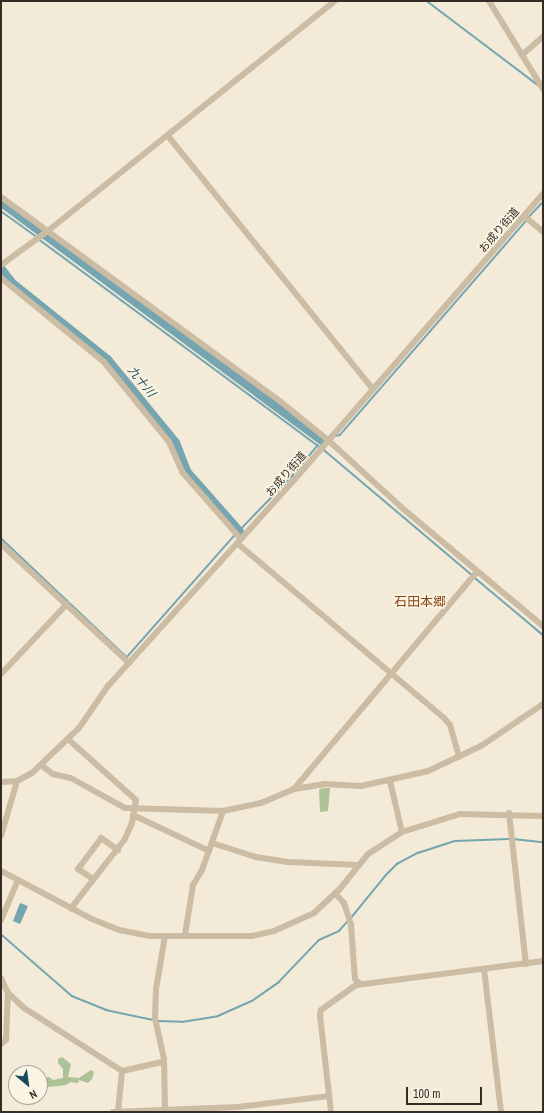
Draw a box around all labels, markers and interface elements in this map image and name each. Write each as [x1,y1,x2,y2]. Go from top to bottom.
street label: お成り街道 [476,205,522,255]
water label: 九十川 [124,363,158,401]
street label: お成り街道 [263,449,309,499]
district label: 石田本郷 [394,594,446,610]
north arrow [8,1065,48,1105]
scale bar [408,1079,484,1105]
text: 100 m [413,1086,440,1102]
text: N [27,1087,40,1102]

